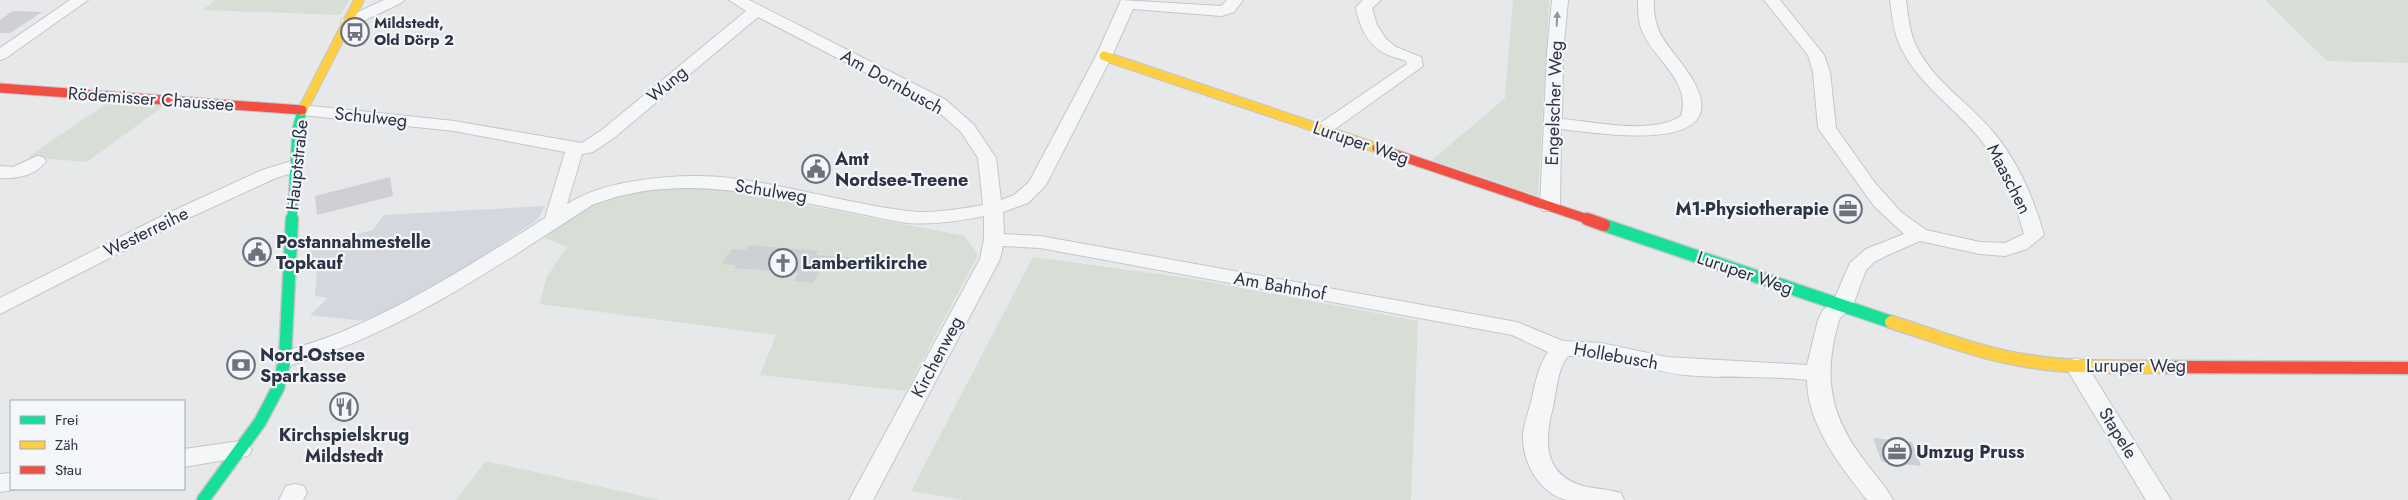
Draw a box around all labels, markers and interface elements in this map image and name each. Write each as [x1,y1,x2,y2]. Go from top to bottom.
one-way arrow [1554,10,1562,26]
place label: Mildstedt, Old Dörp 2 [374,12,454,51]
bus stop icon: Mildstedt, Old Dörp 2 [340,17,370,47]
street label: Engelscher Weg [1539,40,1569,166]
street label: Am Dornbusch [836,43,948,121]
street label: Wung [641,59,693,109]
street label: Rödemisser Chaussee [67,80,235,118]
street label: Schulweg [333,100,409,134]
street label: Luruper Weg [1310,114,1412,172]
street label: Hauptstraße [279,118,315,212]
street label: Maaschen [1980,139,2038,219]
place label: Amt Nordsee-Treene [834,146,968,193]
public building icon: Amt Nordsee-Treene [801,154,831,184]
street label: Schulweg [733,172,809,210]
office icon: M1-Physiotherapie [1833,194,1863,224]
place label: M1-Physiotherapie [1675,196,1829,222]
street label: Westerreihe [99,200,193,264]
place label: Postannahmestelle Topkauf [276,229,431,276]
public building icon: Postannahmestelle Topkauf [242,237,272,267]
street label: Luruper Weg [1694,244,1796,302]
church icon: Lambertikirche [768,248,798,278]
place label: Lambertikirche [802,250,927,276]
street label: Am Bahnhof [1232,265,1329,307]
street label: Kirchenweg [905,312,969,402]
street label: Hollebusch [1572,336,1660,376]
place label: Nord-Ostsee Sparkasse [260,342,365,389]
bank icon: Nord-Ostsee Sparkasse [226,350,256,380]
street label: Luruper Weg [2086,353,2186,379]
restaurant icon: Kirchspielskrug Mildstedt [329,392,359,422]
legend [10,400,185,490]
street label: Stapele [2092,402,2144,464]
text: Frei [55,409,79,431]
place label: Kirchspielskrug Mildstedt [279,422,409,469]
text: Zäh [55,434,78,456]
office icon: Umzug Pruss [1882,437,1912,467]
place label: Umzug Pruss [1916,439,2024,465]
text: Stau [55,459,82,481]

